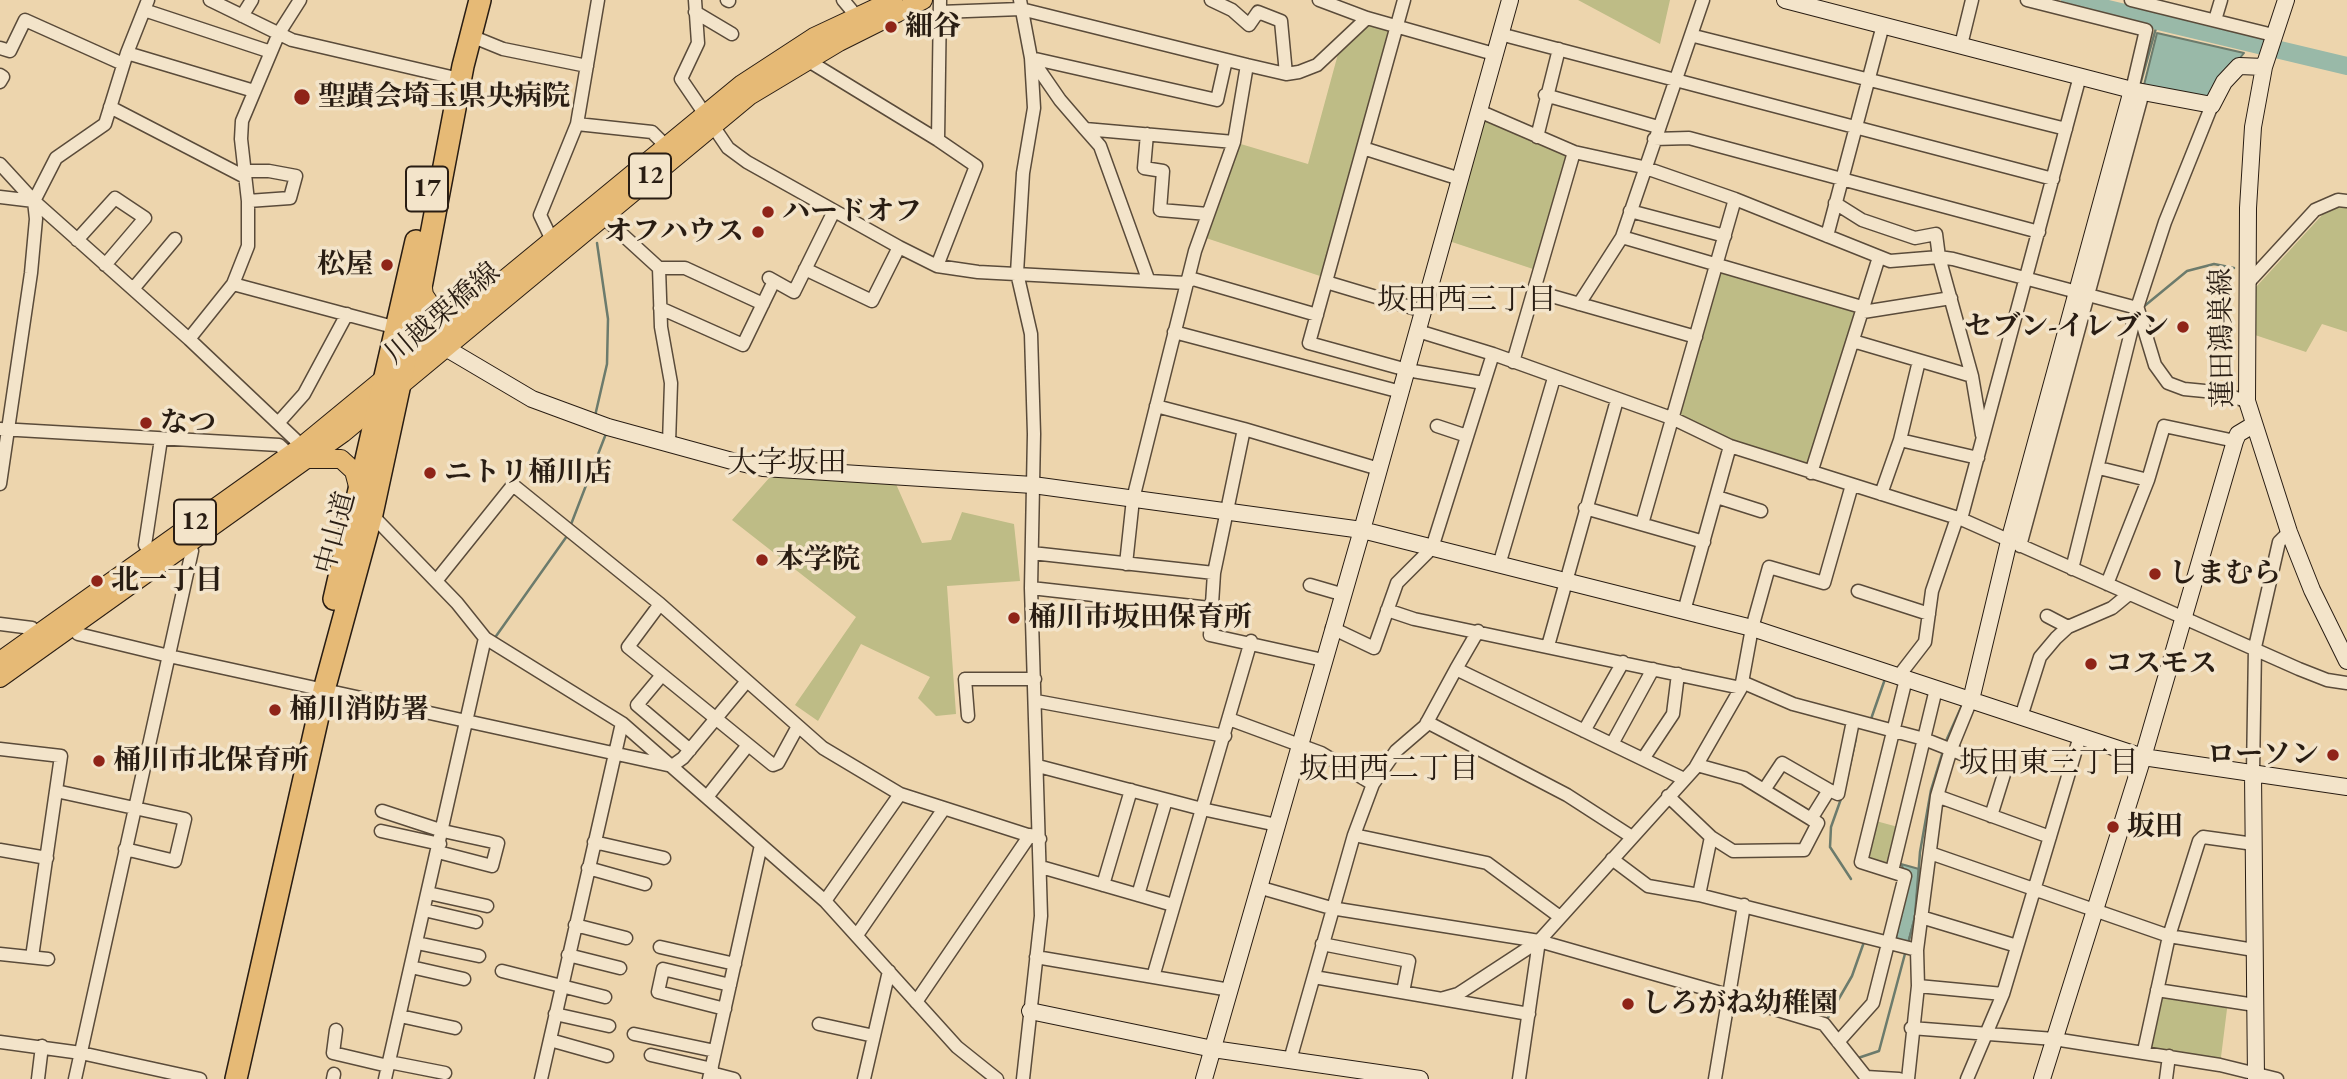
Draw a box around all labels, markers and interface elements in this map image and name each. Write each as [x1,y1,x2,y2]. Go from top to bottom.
place label: 細谷 [905,10,961,44]
marker: 細谷 [883,19,899,35]
place label: 聖蹟会埼玉県央病院 [318,80,570,114]
marker: 聖蹟会埼玉県央病院 [292,87,312,107]
road number: 12 [629,154,671,198]
road number: 17 [406,166,448,212]
place label: ハードオフ [782,195,922,229]
marker: ハードオフ [760,204,776,220]
place label: オフハウス [604,215,744,249]
marker: オフハウス [750,224,766,240]
place label: 松屋 [317,248,373,282]
street label: 川越栗橋線 [379,256,507,372]
marker: 松屋 [379,257,395,273]
street label: 蓮田鴻巣線 [2205,268,2241,408]
district label: 坂田西三丁目 [1377,283,1557,319]
place label: セブン-イレブン [1964,310,2169,344]
marker: セブン-イレブン [2175,319,2191,335]
place label: なつ [160,406,216,440]
marker: なつ [138,415,154,431]
district label: 大字坂田 [727,446,847,482]
place label: ニトリ桶川店 [444,456,612,490]
marker: ニトリ桶川店 [422,465,438,481]
street label: 中山道 [309,488,363,578]
road number: 12 [174,500,216,544]
place label: 本学院 [776,543,860,577]
marker: 本学院 [754,552,770,568]
place label: しまむら [2169,557,2281,591]
place label: 北一丁目 [111,564,223,598]
marker: しまむら [2147,566,2163,582]
marker: 北一丁目 [89,573,105,589]
place label: 桶川市坂田保育所 [1028,601,1252,635]
marker: 桶川市坂田保育所 [1006,610,1022,626]
place label: コスモス [2105,647,2217,681]
marker: コスモス [2083,656,2099,672]
place label: 桶川消防署 [289,693,429,727]
marker: 桶川消防署 [267,702,283,718]
place label: ローソン [2207,738,2319,772]
place label: 桶川市北保育所 [113,744,309,778]
district label: 坂田東三丁目 [1959,746,2139,782]
marker: ローソン [2325,747,2341,763]
district label: 坂田西二丁目 [1299,752,1479,788]
marker: 桶川市北保育所 [91,753,107,769]
place label: 坂田 [2127,810,2183,844]
marker: 坂田 [2105,819,2121,835]
place label: しろがね幼稚園 [1642,987,1838,1021]
marker: しろがね幼稚園 [1620,996,1636,1012]

